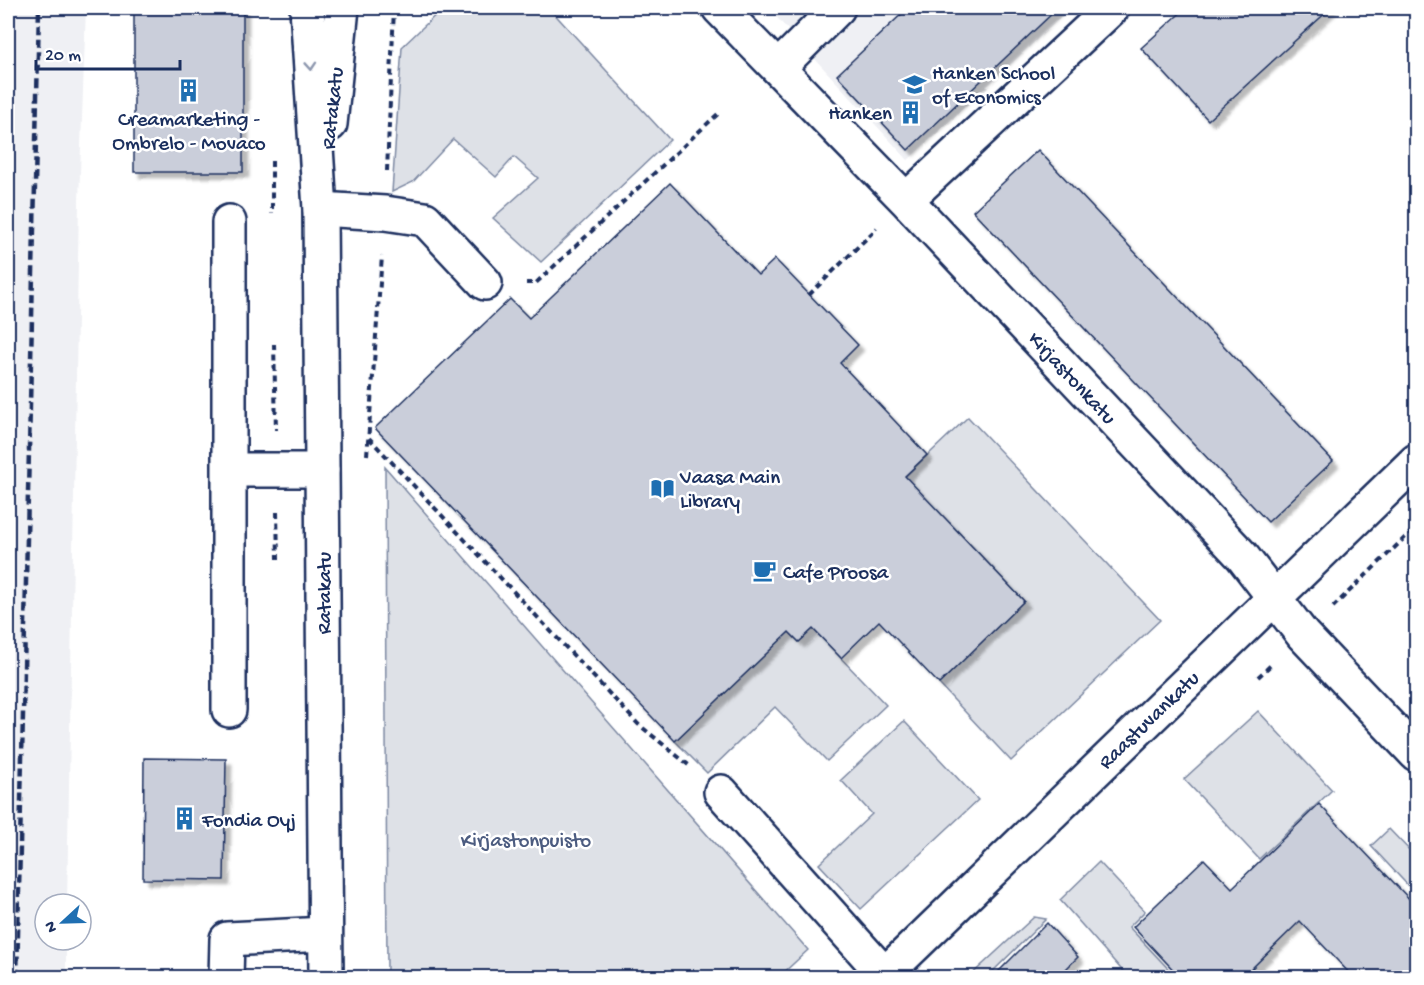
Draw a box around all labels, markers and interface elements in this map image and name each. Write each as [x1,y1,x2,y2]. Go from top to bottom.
scale bar [36,33,180,71]
text: 20 m [45,46,81,67]
one-way arrow [304,61,317,70]
place label: Hanken School of Economics [932,63,1055,112]
street label: Ratakatu [318,66,351,151]
school or university icon: Hanken School of Economics [901,71,927,97]
building icon: Creamarketing - Ombrelo - Movaco [176,77,202,103]
building icon: Hanken [897,99,923,125]
place label: Hanken [828,103,892,128]
place label: Creamarketing - Ombrelo - Movaco [112,109,266,158]
street label: Kirjastonkatu [1021,328,1120,431]
place label: Vaasa Main Library [679,467,780,516]
library icon: Vaasa Main Library [649,475,675,501]
street label: Ratakatu [314,552,339,634]
cafe icon: Cafe Proosa [752,558,778,584]
place label: Cafe Proosa [783,562,890,587]
street label: Raastuvankatu [1095,667,1206,776]
building icon: Fondia Oyj [171,806,197,832]
place label: Fondia Oyj [201,810,296,835]
park label: Kirjastonpuisto [461,830,591,855]
north arrow [33,892,93,952]
text: N [41,917,63,935]

